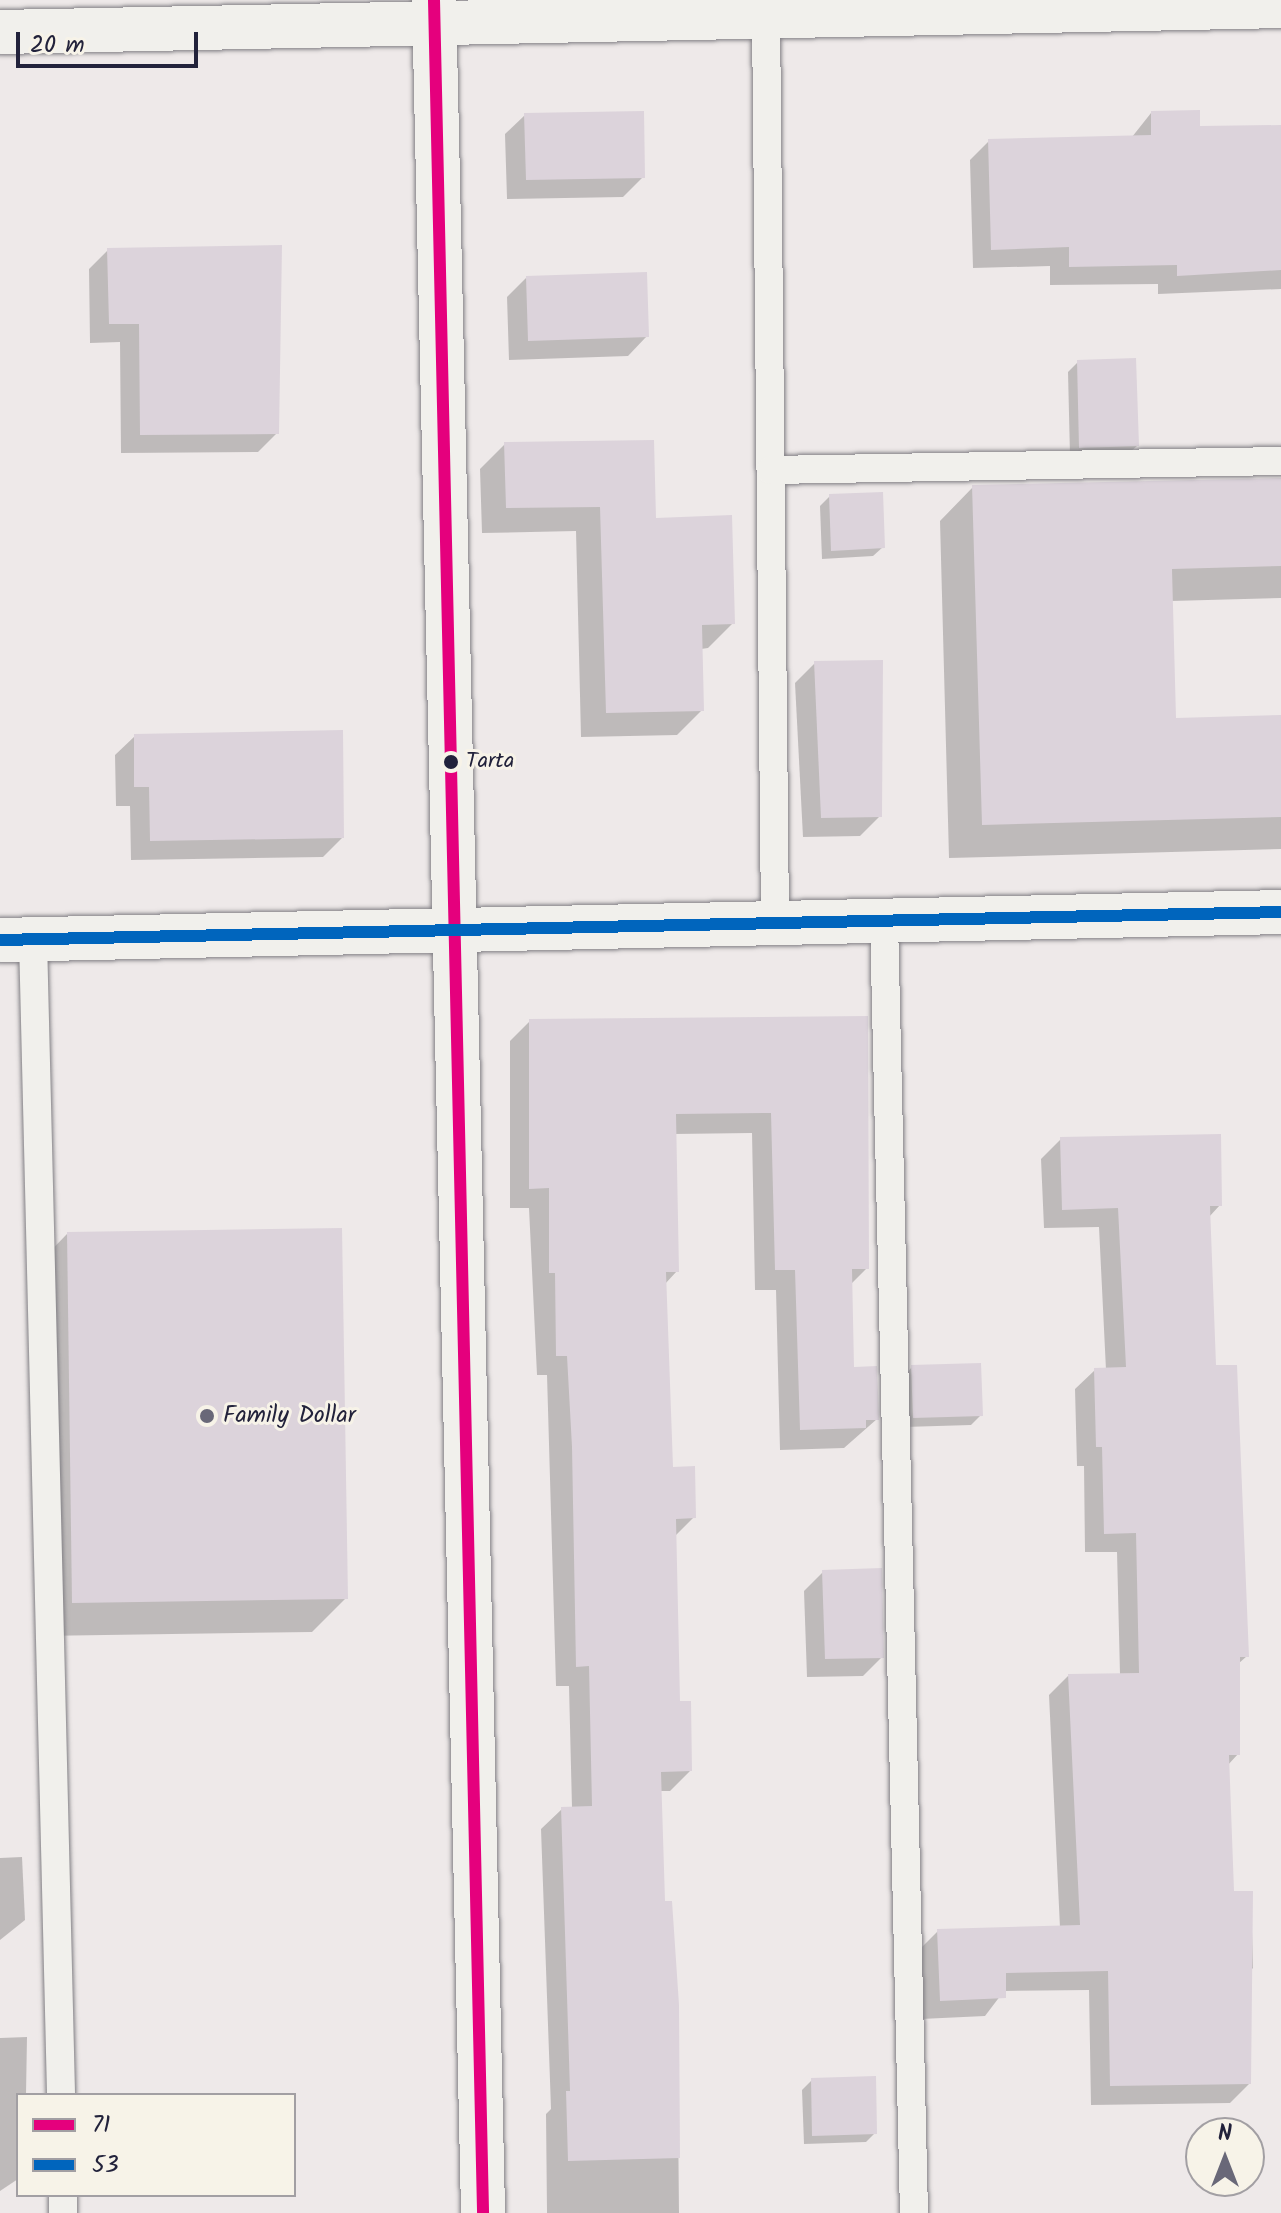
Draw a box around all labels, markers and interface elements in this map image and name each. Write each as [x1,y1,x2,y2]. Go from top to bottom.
scale bar [20,16,202,66]
text: 20 m [30,26,85,65]
place label: Tarta [466,749,514,775]
marker: Tarta [443,754,459,770]
place label: Family Dollar [223,1402,356,1430]
marker: Family Dollar [198,1407,216,1425]
legend [16,2093,296,2197]
text: 71 [92,2106,111,2145]
north arrow [1185,2117,1265,2197]
text: N [1218,2117,1232,2152]
text: 53 [92,2146,119,2185]

